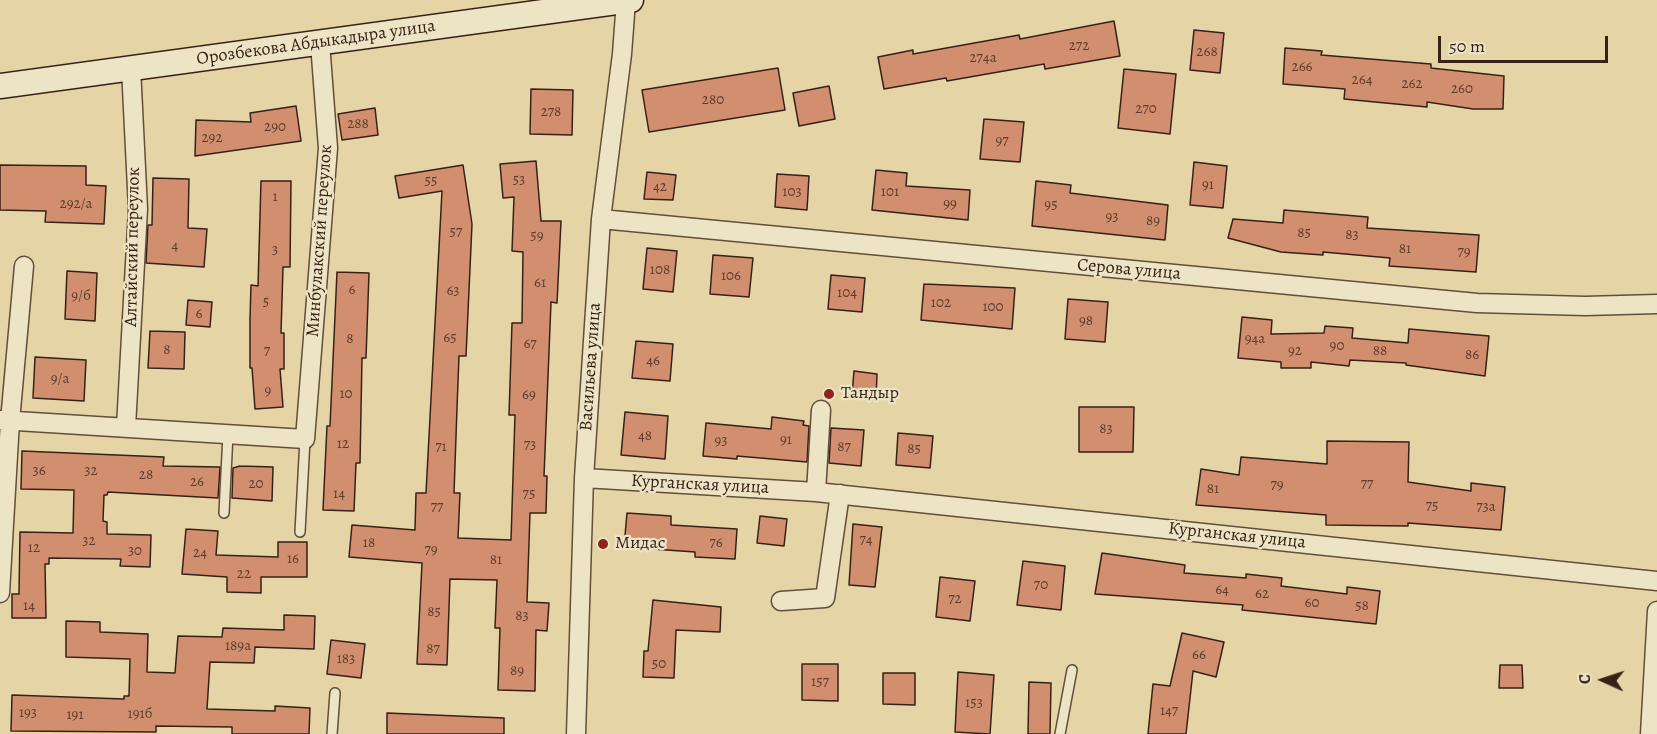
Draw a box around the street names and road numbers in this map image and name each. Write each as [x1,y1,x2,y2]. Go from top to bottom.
street label: Орозбекова Абдыкадыра улица [195,16,437,70]
street label: Минбулакский переулок [302,144,338,338]
street label: Алтайский переулок [121,167,145,327]
street label: Серова улица [1076,255,1182,285]
street label: Васильева улица [576,302,606,432]
street label: Курганская улица [630,471,770,499]
street label: Курганская улица [1167,518,1307,554]

